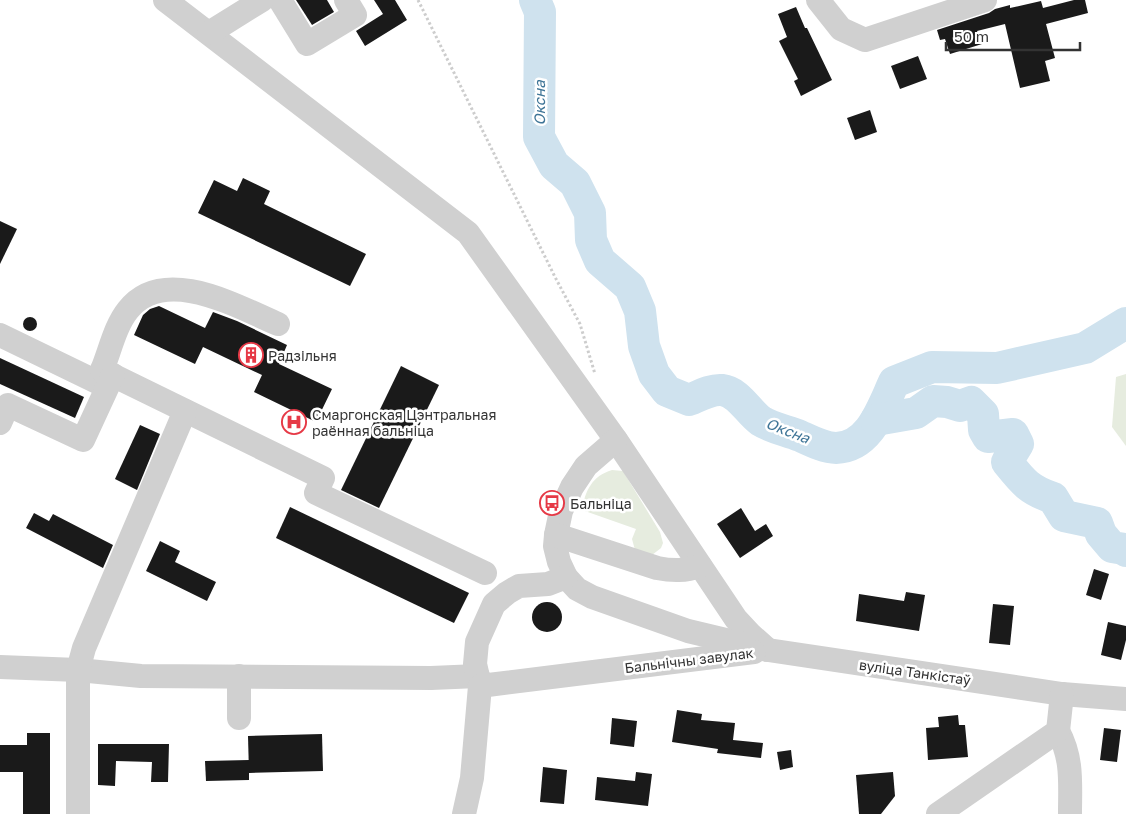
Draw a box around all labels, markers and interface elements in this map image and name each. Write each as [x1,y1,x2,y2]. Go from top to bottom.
scale bar [946,20,1080,52]
text: 50 m [954,27,989,45]
water label: Оксна [530,80,548,126]
building icon: Радзільня [238,342,264,368]
place label: Радзільня [268,347,337,364]
place label: Смаргонская Цэнтральная раённая бальніца [312,406,496,439]
hospital icon: Смаргонская Цэнтральная раённая бальніца [281,409,307,435]
water label: Оксна [764,413,813,447]
bus stop icon: Бальніца [539,490,565,516]
place label: Бальніца [570,495,632,512]
street label: Бальнічны завулак [624,644,754,676]
street label: вуліца Танкістаў [858,656,972,688]

